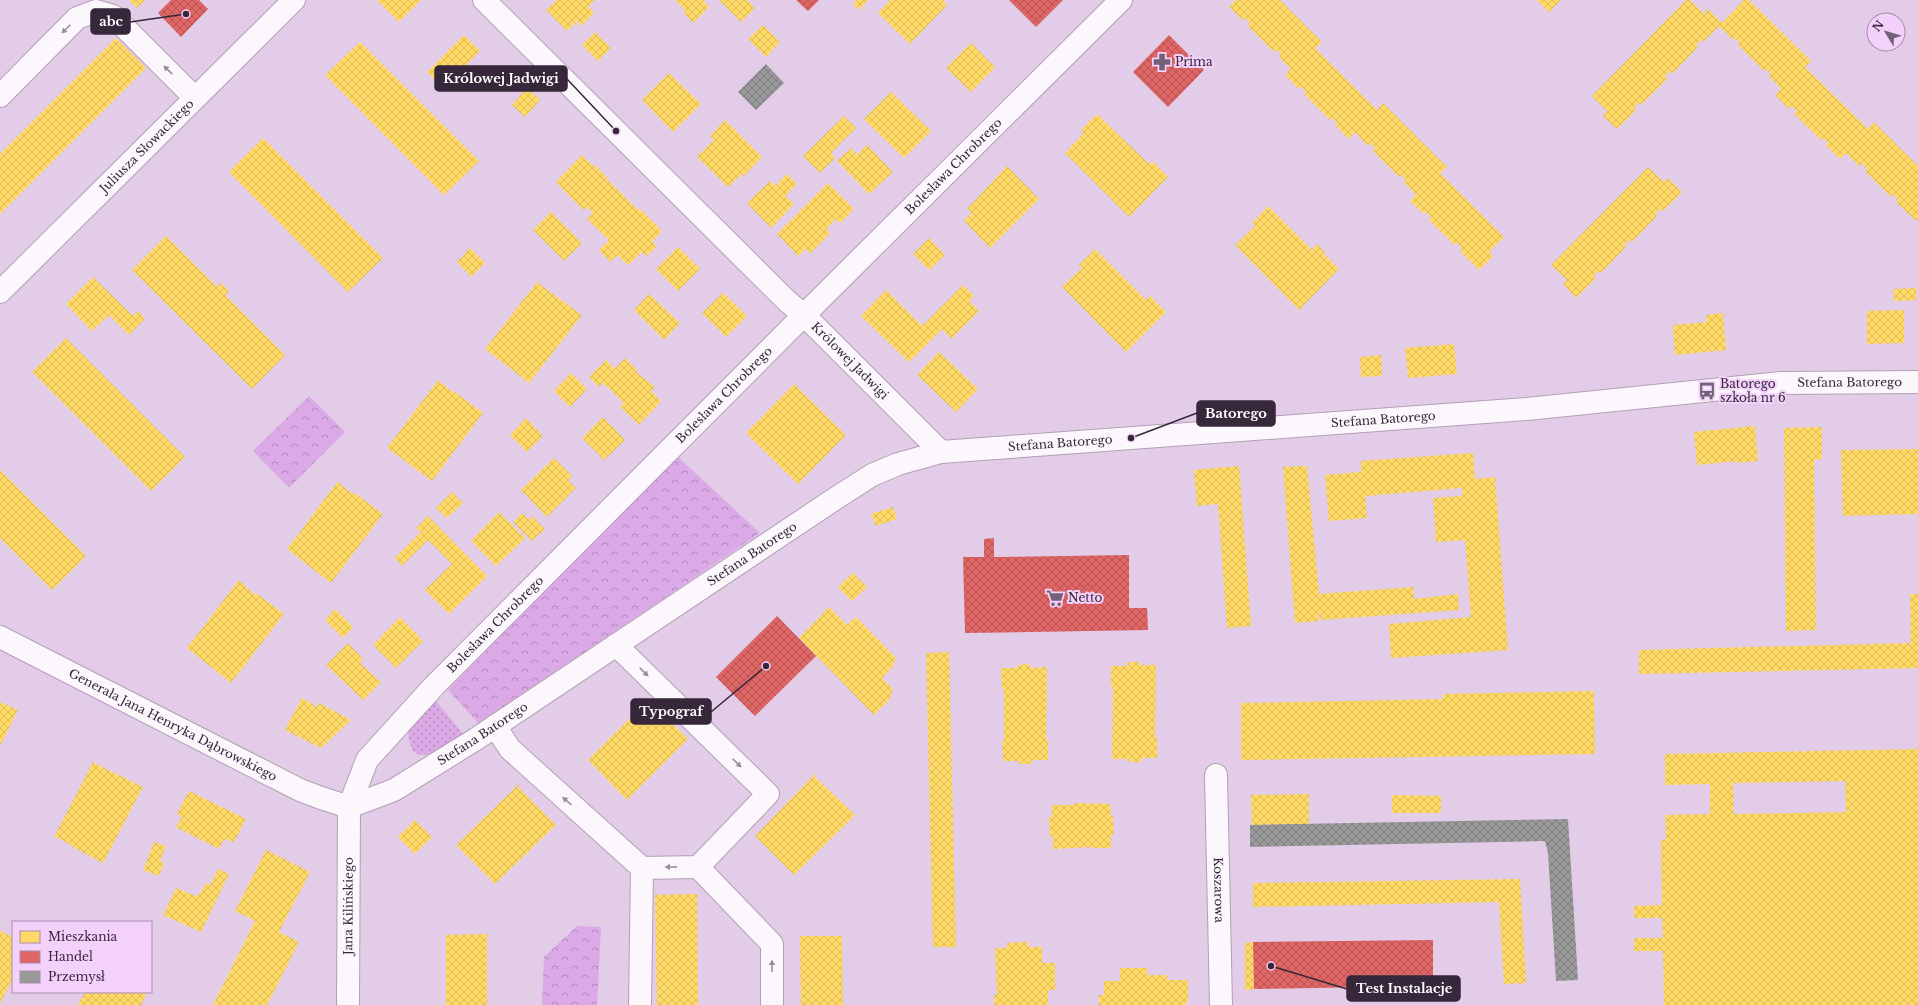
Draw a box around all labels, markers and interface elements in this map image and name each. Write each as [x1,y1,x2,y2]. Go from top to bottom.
callout: abc [91,9,130,34]
north arrow [1866,12,1906,52]
text: abc [99,13,123,30]
text: N [1869,17,1887,34]
one-way arrow [61,24,71,34]
pharmacy icon: Prima [1152,52,1172,72]
place label: Prima [1175,54,1213,69]
one-way arrow [163,65,173,75]
callout: Królowej Jadwigi [435,66,567,91]
text: Królowej Jadwigi [443,70,559,87]
street label: Juliusza Słowackiego [95,96,197,197]
street label: Bolesława Chrobrego [902,115,1005,217]
street label: Królowej Jadwigi [809,319,892,402]
street label: Bolesława Chrobrego [672,343,775,446]
street label: Stefana Batorego [1797,374,1902,390]
place label: Batorego szkoła nr 6 [1720,376,1786,405]
bus stop icon: Batorego szkoła nr 6 [1697,381,1717,401]
callout: Batorego [1197,401,1275,426]
text: Batorego [1205,405,1267,422]
street label: Stefana Batorego [1330,408,1436,430]
street label: Stefana Batorego [1007,431,1113,454]
street label: Stefana Batorego [704,518,800,589]
street label: Bolesława Chrobrego [444,573,546,676]
supermarket icon: Netto [1045,588,1065,608]
place label: Netto [1068,590,1102,605]
street label: Generała Jana Henryka Dąbrowskiego [66,665,280,784]
one-way arrow [639,667,649,677]
street label: Stefana Batorego [434,698,530,768]
callout: Typograf [631,699,711,724]
text: Typograf [639,703,704,720]
one-way arrow [732,758,742,768]
one-way arrow [562,796,572,805]
street label: Jana Kilińskiego [340,857,356,957]
street label: Koszarowa [1211,857,1227,923]
one-way arrow [664,864,677,870]
legend [12,921,152,993]
text: Mieszkania [48,929,118,944]
text: Handel [48,949,93,964]
one-way arrow [769,959,775,972]
text: Przemysł [48,969,105,984]
callout: Test Instalacje [1347,976,1460,1001]
text: Test Instalacje [1356,980,1453,997]

